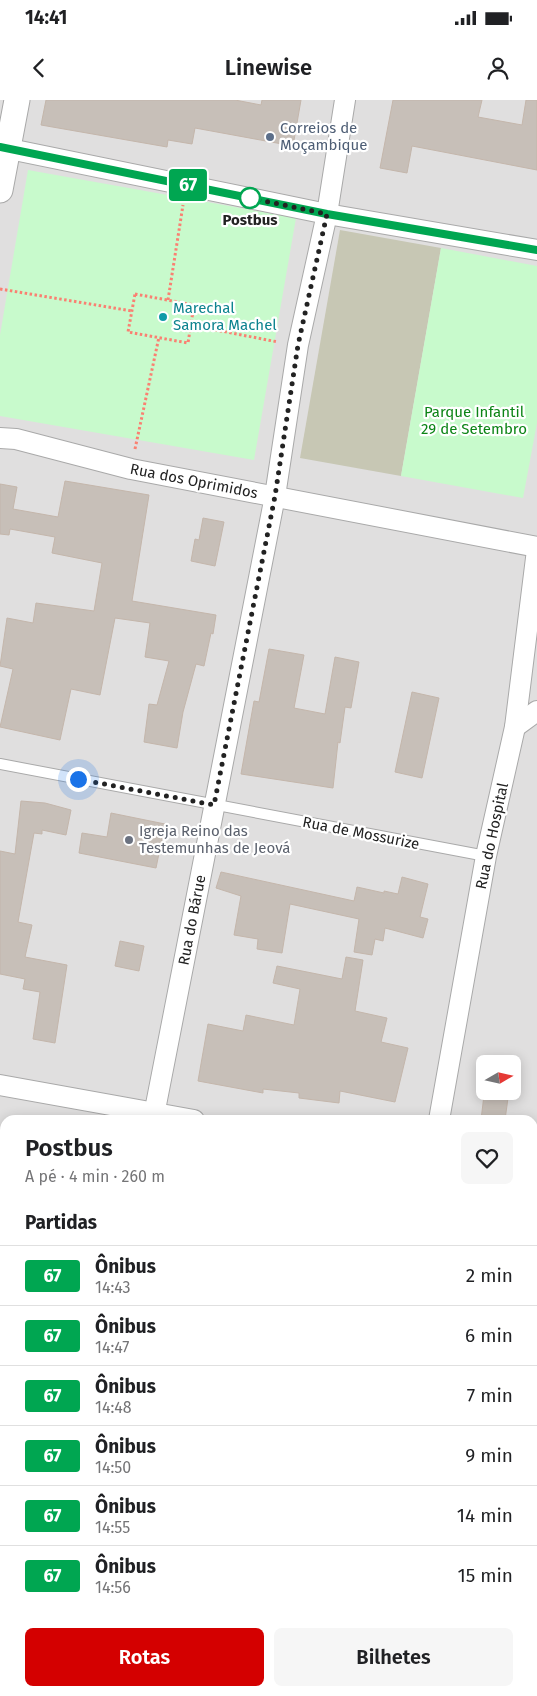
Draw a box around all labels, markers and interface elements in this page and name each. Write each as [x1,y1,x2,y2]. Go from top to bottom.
text: 14:41 [25,6,67,29]
icon: back [25,54,53,82]
text: Linewise [225,54,312,81]
icon: person [484,54,512,82]
place label: Correios de Moçambique [280,119,367,154]
marker: Correios de Moçambique [264,131,276,143]
line badge: 67 [166,169,210,201]
text: 67 [179,174,197,196]
marker: Postbus [239,187,261,209]
place label: Postbus [222,211,278,229]
place label: Marechal Samora Machel [173,299,277,334]
marker: Marechal Samora Machel [157,311,169,323]
park label: Parque Infantil 29 de Setembro [421,403,527,438]
street label: Rua dos Oprimidos [129,460,259,502]
your location [66,767,91,792]
street label: Rua do Hospital [472,780,512,891]
street label: Rua de Mossurize [301,813,421,853]
place label: Igreja Reino das Testemunhas de Jeová [139,822,291,857]
marker: Igreja Reino das Testemunhas de Jeová [123,834,135,846]
street label: Rua do Bárue [174,873,210,967]
north arrow [476,1055,521,1100]
map controls [476,1055,521,1100]
button: heart [461,1132,513,1184]
text: Postbus [25,1134,113,1162]
text: A pé · 4 min · 260 m [25,1167,165,1186]
text: Partidas [25,1211,97,1234]
text: Ônibus [95,1255,156,1278]
text: 2 min [466,1264,513,1287]
text: 67 [43,1265,62,1287]
text: 14:43 [95,1278,130,1297]
text: Ônibus [95,1315,156,1338]
text: 6 min [465,1324,513,1347]
text: 67 [43,1325,62,1347]
text: 14:47 [95,1338,129,1357]
text: Ônibus [95,1375,156,1398]
text: 7 min [467,1384,513,1407]
text: 67 [43,1385,62,1407]
text: 14:48 [95,1398,132,1417]
text: Ônibus [95,1435,156,1458]
text: 9 min [465,1444,513,1467]
text: 67 [43,1445,62,1467]
text: 14:50 [95,1458,131,1477]
text: Ônibus [95,1495,156,1518]
text: 14 min [457,1504,513,1527]
text: 67 [43,1505,62,1527]
text: 14:55 [95,1518,130,1537]
text: Ônibus [95,1555,156,1578]
text: 15 min [457,1564,513,1587]
text: 67 [43,1565,62,1587]
text: 14:56 [95,1578,131,1597]
button: Rotas [25,1628,264,1686]
button: Bilhetes [274,1628,513,1686]

